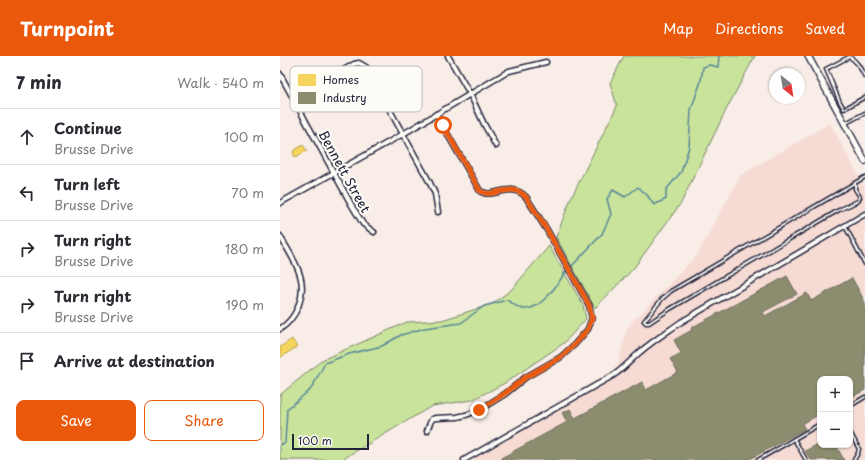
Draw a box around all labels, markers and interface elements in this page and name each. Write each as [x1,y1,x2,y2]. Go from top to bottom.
text: Turnpoint [20,14,114,42]
text: Map [663,18,693,39]
text: Directions [715,18,783,39]
text: Saved [805,18,845,39]
legend [290,66,422,112]
north arrow [769,68,805,104]
text: 7 min [16,69,62,95]
text: Homes [323,71,359,88]
text: Walk · 540 m [177,73,264,92]
text: Industry [323,89,367,106]
text: Continue [54,116,122,139]
route start [434,116,452,134]
icon: ahead [16,126,38,148]
street label: Bennett Street [314,126,376,216]
text: 100 m [224,127,264,146]
text: Brusse Drive [54,139,133,158]
text: Turn left [54,172,120,195]
icon: left [16,182,38,204]
text: 70 m [231,183,264,202]
text: Brusse Drive [54,195,133,214]
text: Turn right [54,228,131,251]
icon: right [16,238,38,260]
text: 180 m [225,239,264,258]
text: Brusse Drive [54,251,133,270]
text: Turn right [54,284,131,307]
icon: right [16,294,38,316]
text: 190 m [225,295,264,314]
text: Brusse Drive [54,307,133,326]
text: Arrive at destination [54,349,215,372]
icon: arrive [16,350,38,372]
map controls [817,376,853,448]
button: + [817,376,853,412]
button: Save [16,400,136,441]
button: Share [144,400,264,441]
route end [470,401,488,419]
button: − [817,412,853,448]
scale bar [292,432,369,451]
text: 100 m [298,432,332,449]

